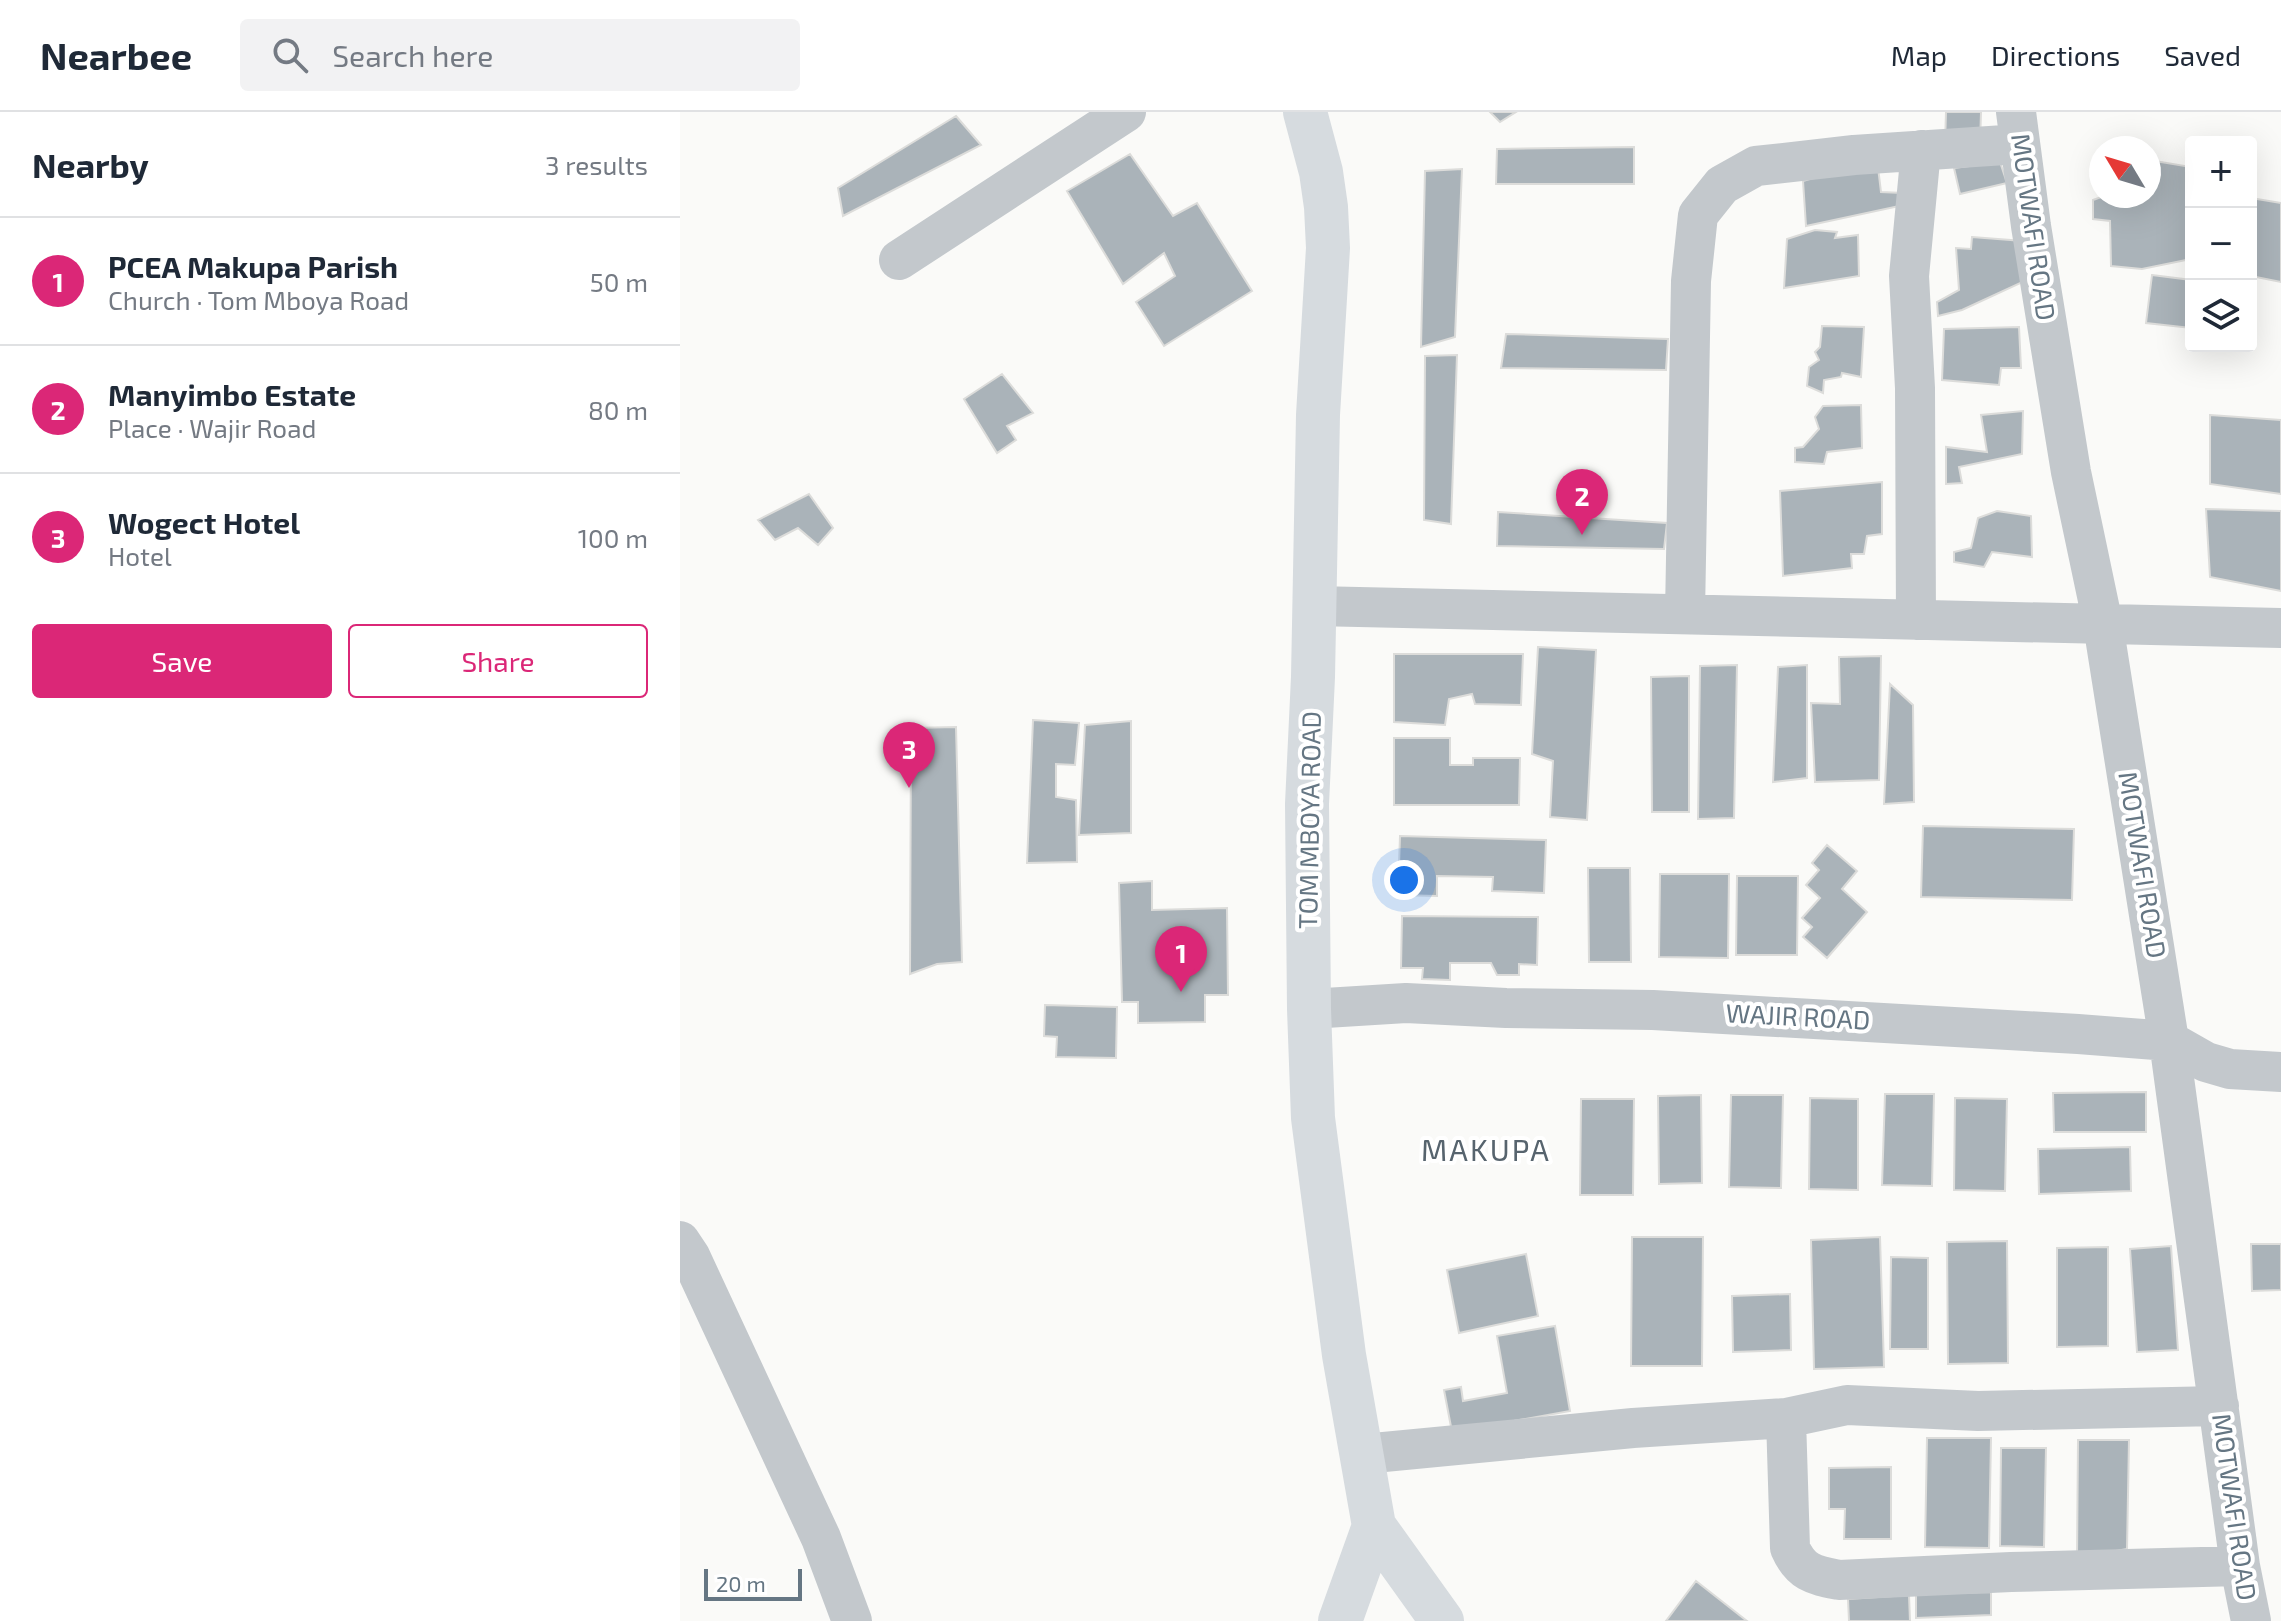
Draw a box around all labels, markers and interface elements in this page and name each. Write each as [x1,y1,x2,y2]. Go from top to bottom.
search box [240,19,800,91]
text: Nearbee [40,32,192,78]
icon: search [268,33,312,77]
text: Search here [332,37,493,73]
text: Map [1891,38,1947,72]
text: Directions [1991,38,2120,72]
text: Saved [2164,38,2241,72]
street label: MOTWAFI ROAD [2006,131,2063,322]
north arrow [2089,136,2161,208]
map controls [2185,136,2257,352]
button: + [2185,136,2257,208]
text: Nearby [32,144,149,185]
text: 3 results [545,149,648,180]
button: − [2185,208,2257,280]
text: PCEA Makupa Parish [108,248,398,284]
text: 1 [52,266,64,297]
text: 50 m [590,266,648,297]
button: layers [2185,280,2257,352]
text: Church · Tom Mboya Road [108,284,409,315]
text: Manyimbo Estate [108,376,356,412]
text: 2 [50,394,66,425]
text: 80 m [588,394,648,425]
text: Place · Wajir Road [108,412,316,443]
pin: 2 [1556,469,1608,535]
text: Wogect Hotel [108,504,300,540]
text: 3 [51,522,65,553]
text: 100 m [578,522,648,553]
text: Hotel [108,540,172,571]
button: Save [32,624,332,698]
button: Share [348,624,648,698]
street label: TOM MBOYA ROAD [1291,711,1326,929]
pin: 3 [883,722,935,788]
street label: MOTWAFI ROAD [2113,769,2174,960]
your location [1384,860,1424,900]
pin: 1 [1155,926,1207,992]
street label: WAJIR ROAD [1725,996,1871,1035]
district label: MAKUPA [1421,1131,1551,1167]
street label: MOTWAFI ROAD [2207,1411,2264,1602]
scale bar [704,1565,802,1601]
text: 20 m [716,1570,766,1596]

